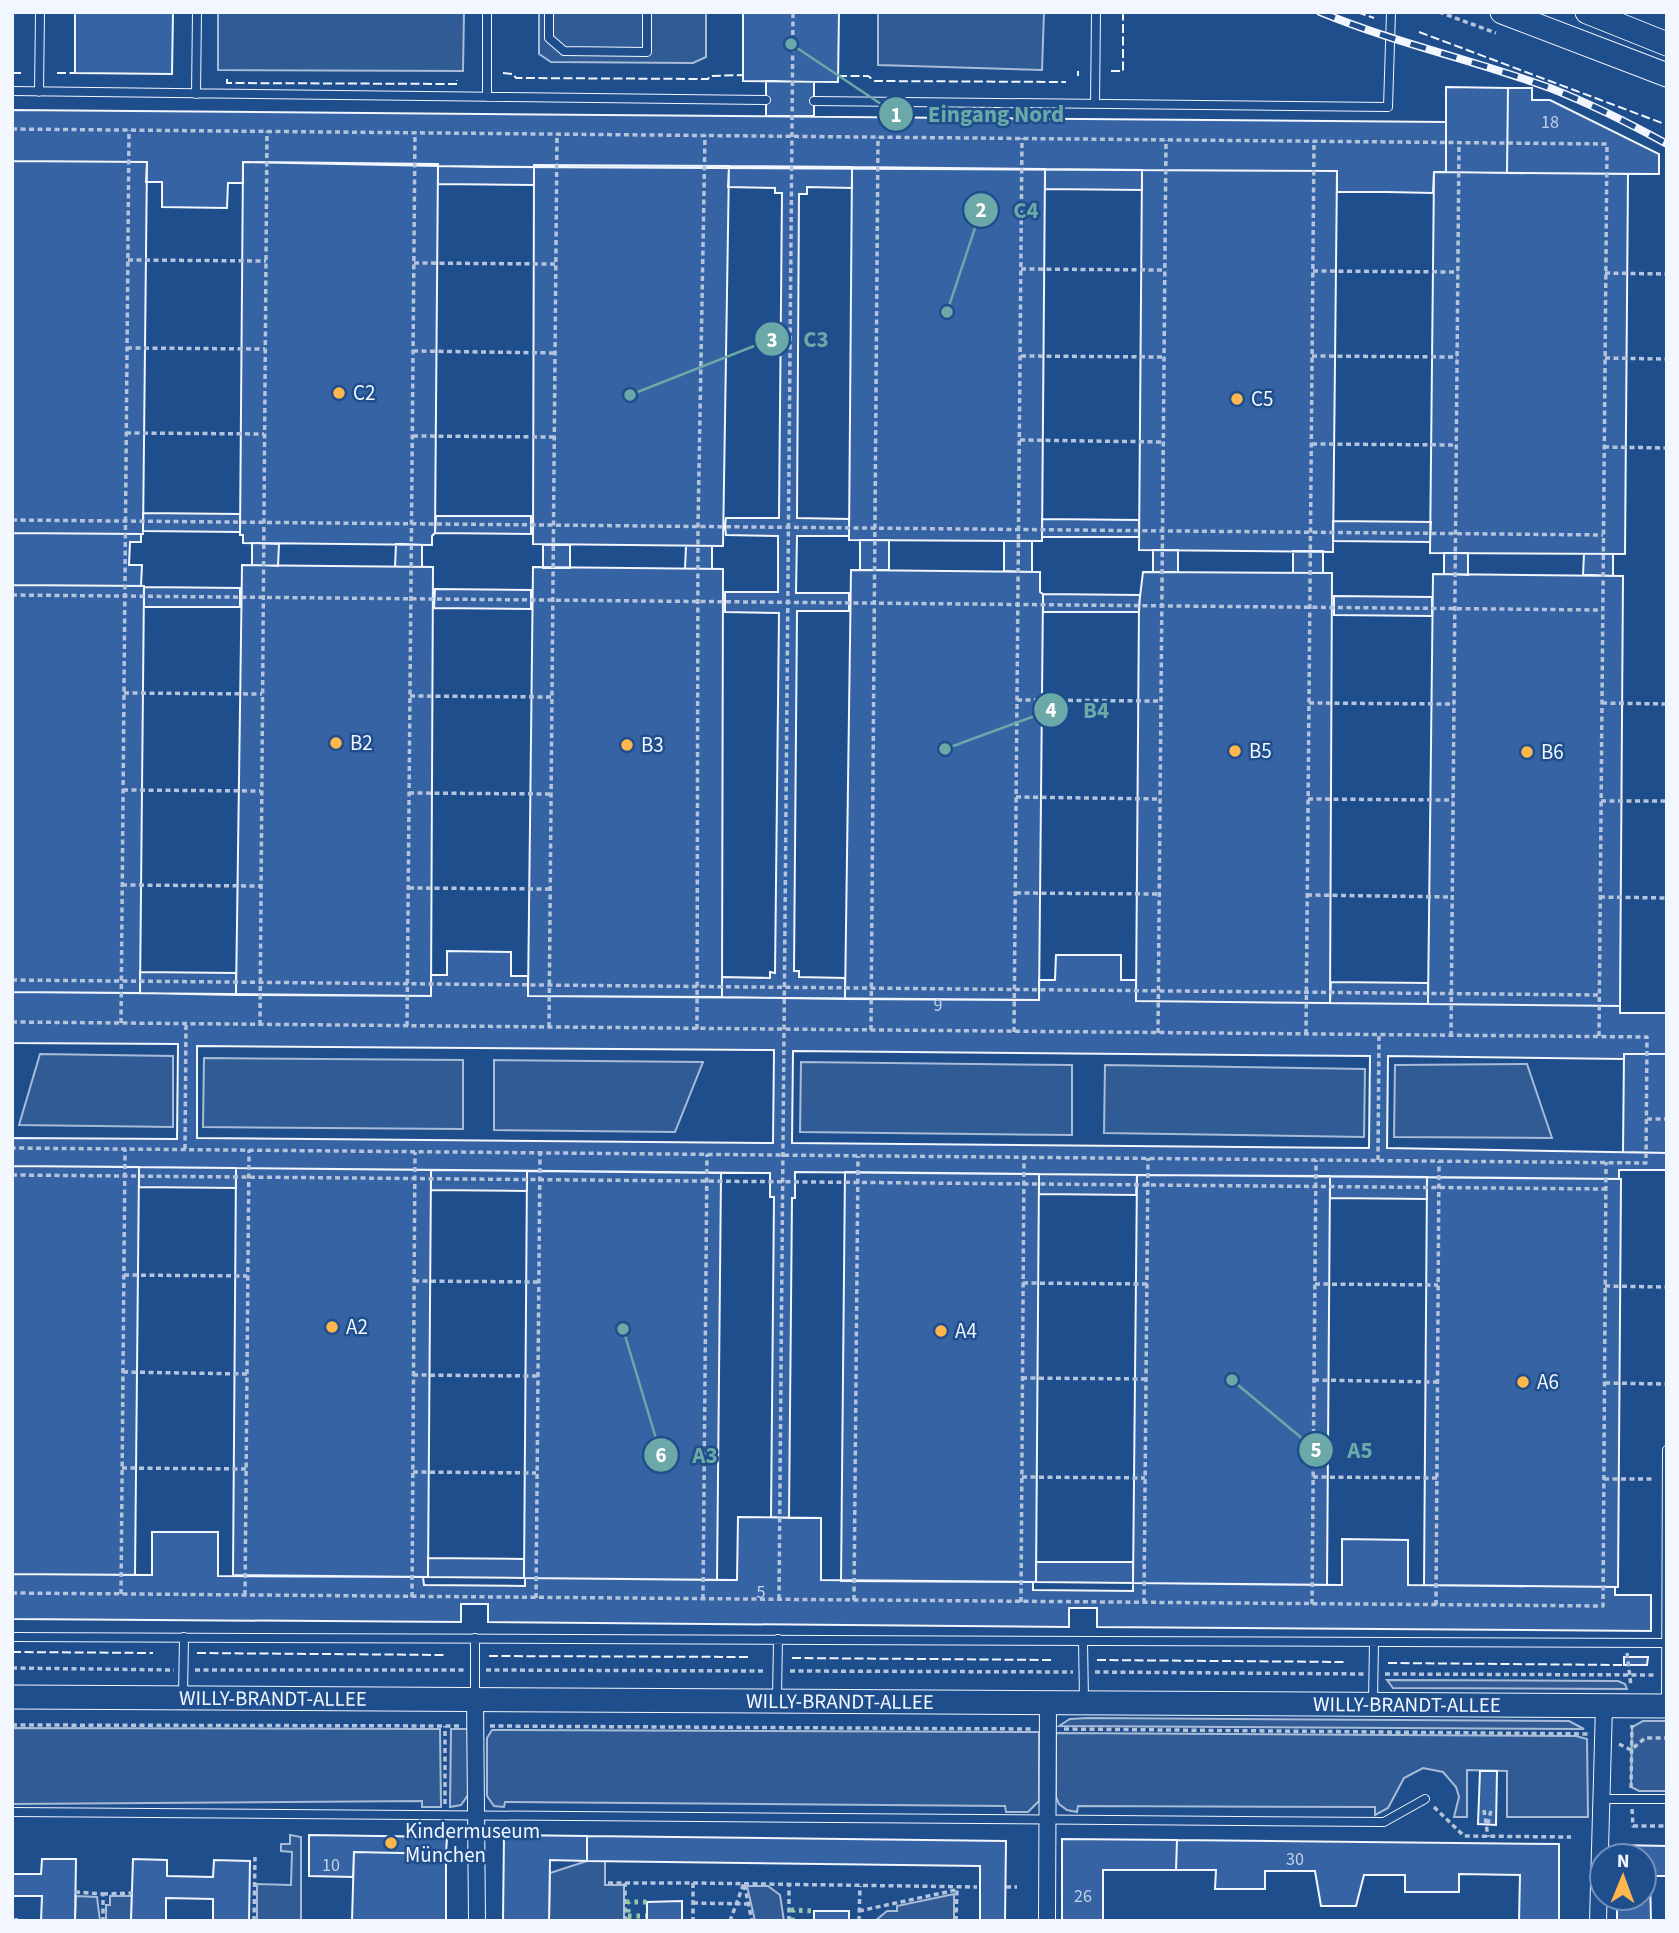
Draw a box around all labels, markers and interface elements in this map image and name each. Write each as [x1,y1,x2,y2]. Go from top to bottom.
callout: Eingang Nord [878,92,1078,136]
text: Eingang Nord [928,98,1064,131]
text: 1 [890,100,902,130]
house number: 18 [1541,110,1559,135]
callout: C4 [964,188,1052,232]
text: C4 [1013,194,1039,227]
text: 2 [975,195,987,225]
callout: C3 [754,317,843,361]
text: C3 [803,323,829,356]
text: 3 [766,325,778,355]
place label: C2 [353,378,375,408]
place label: C5 [1251,384,1273,414]
marker: C2 [331,385,347,401]
marker: C5 [1229,391,1245,407]
callout: B4 [1034,688,1123,732]
text: B4 [1083,694,1109,727]
text: 4 [1045,695,1057,725]
place label: B2 [350,728,373,758]
place label: B3 [641,730,664,760]
marker: B2 [328,735,344,751]
place label: B5 [1249,736,1272,766]
marker: B3 [619,737,635,753]
place label: B6 [1541,737,1564,767]
marker: B5 [1227,743,1243,759]
marker: B6 [1519,744,1535,760]
house number: 9 [934,993,943,1018]
place label: A2 [346,1312,368,1342]
place label: A4 [955,1316,977,1346]
marker: A2 [324,1319,340,1335]
marker: A4 [933,1323,949,1339]
place label: A6 [1537,1367,1559,1397]
marker: A6 [1515,1374,1531,1390]
callout: A5 [1298,1428,1386,1472]
callout: A3 [644,1433,732,1477]
text: A5 [1346,1434,1373,1467]
text: 5 [1310,1435,1322,1465]
text: A3 [691,1439,718,1472]
text: 6 [655,1440,667,1470]
house number: 5 [757,1580,766,1605]
street label: WILLY-BRANDT-ALLEE [179,1683,367,1714]
street label: WILLY-BRANDT-ALLEE [746,1686,934,1717]
street label: WILLY-BRANDT-ALLEE [1313,1689,1501,1720]
place label: Kindermuseum München [405,1816,540,1870]
marker: Kindermuseum München [383,1835,399,1851]
north arrow [1588,1842,1658,1912]
house number: 30 [1286,1847,1304,1872]
text: N [1617,1848,1630,1875]
house number: 10 [322,1853,340,1878]
house number: 26 [1074,1884,1092,1909]

